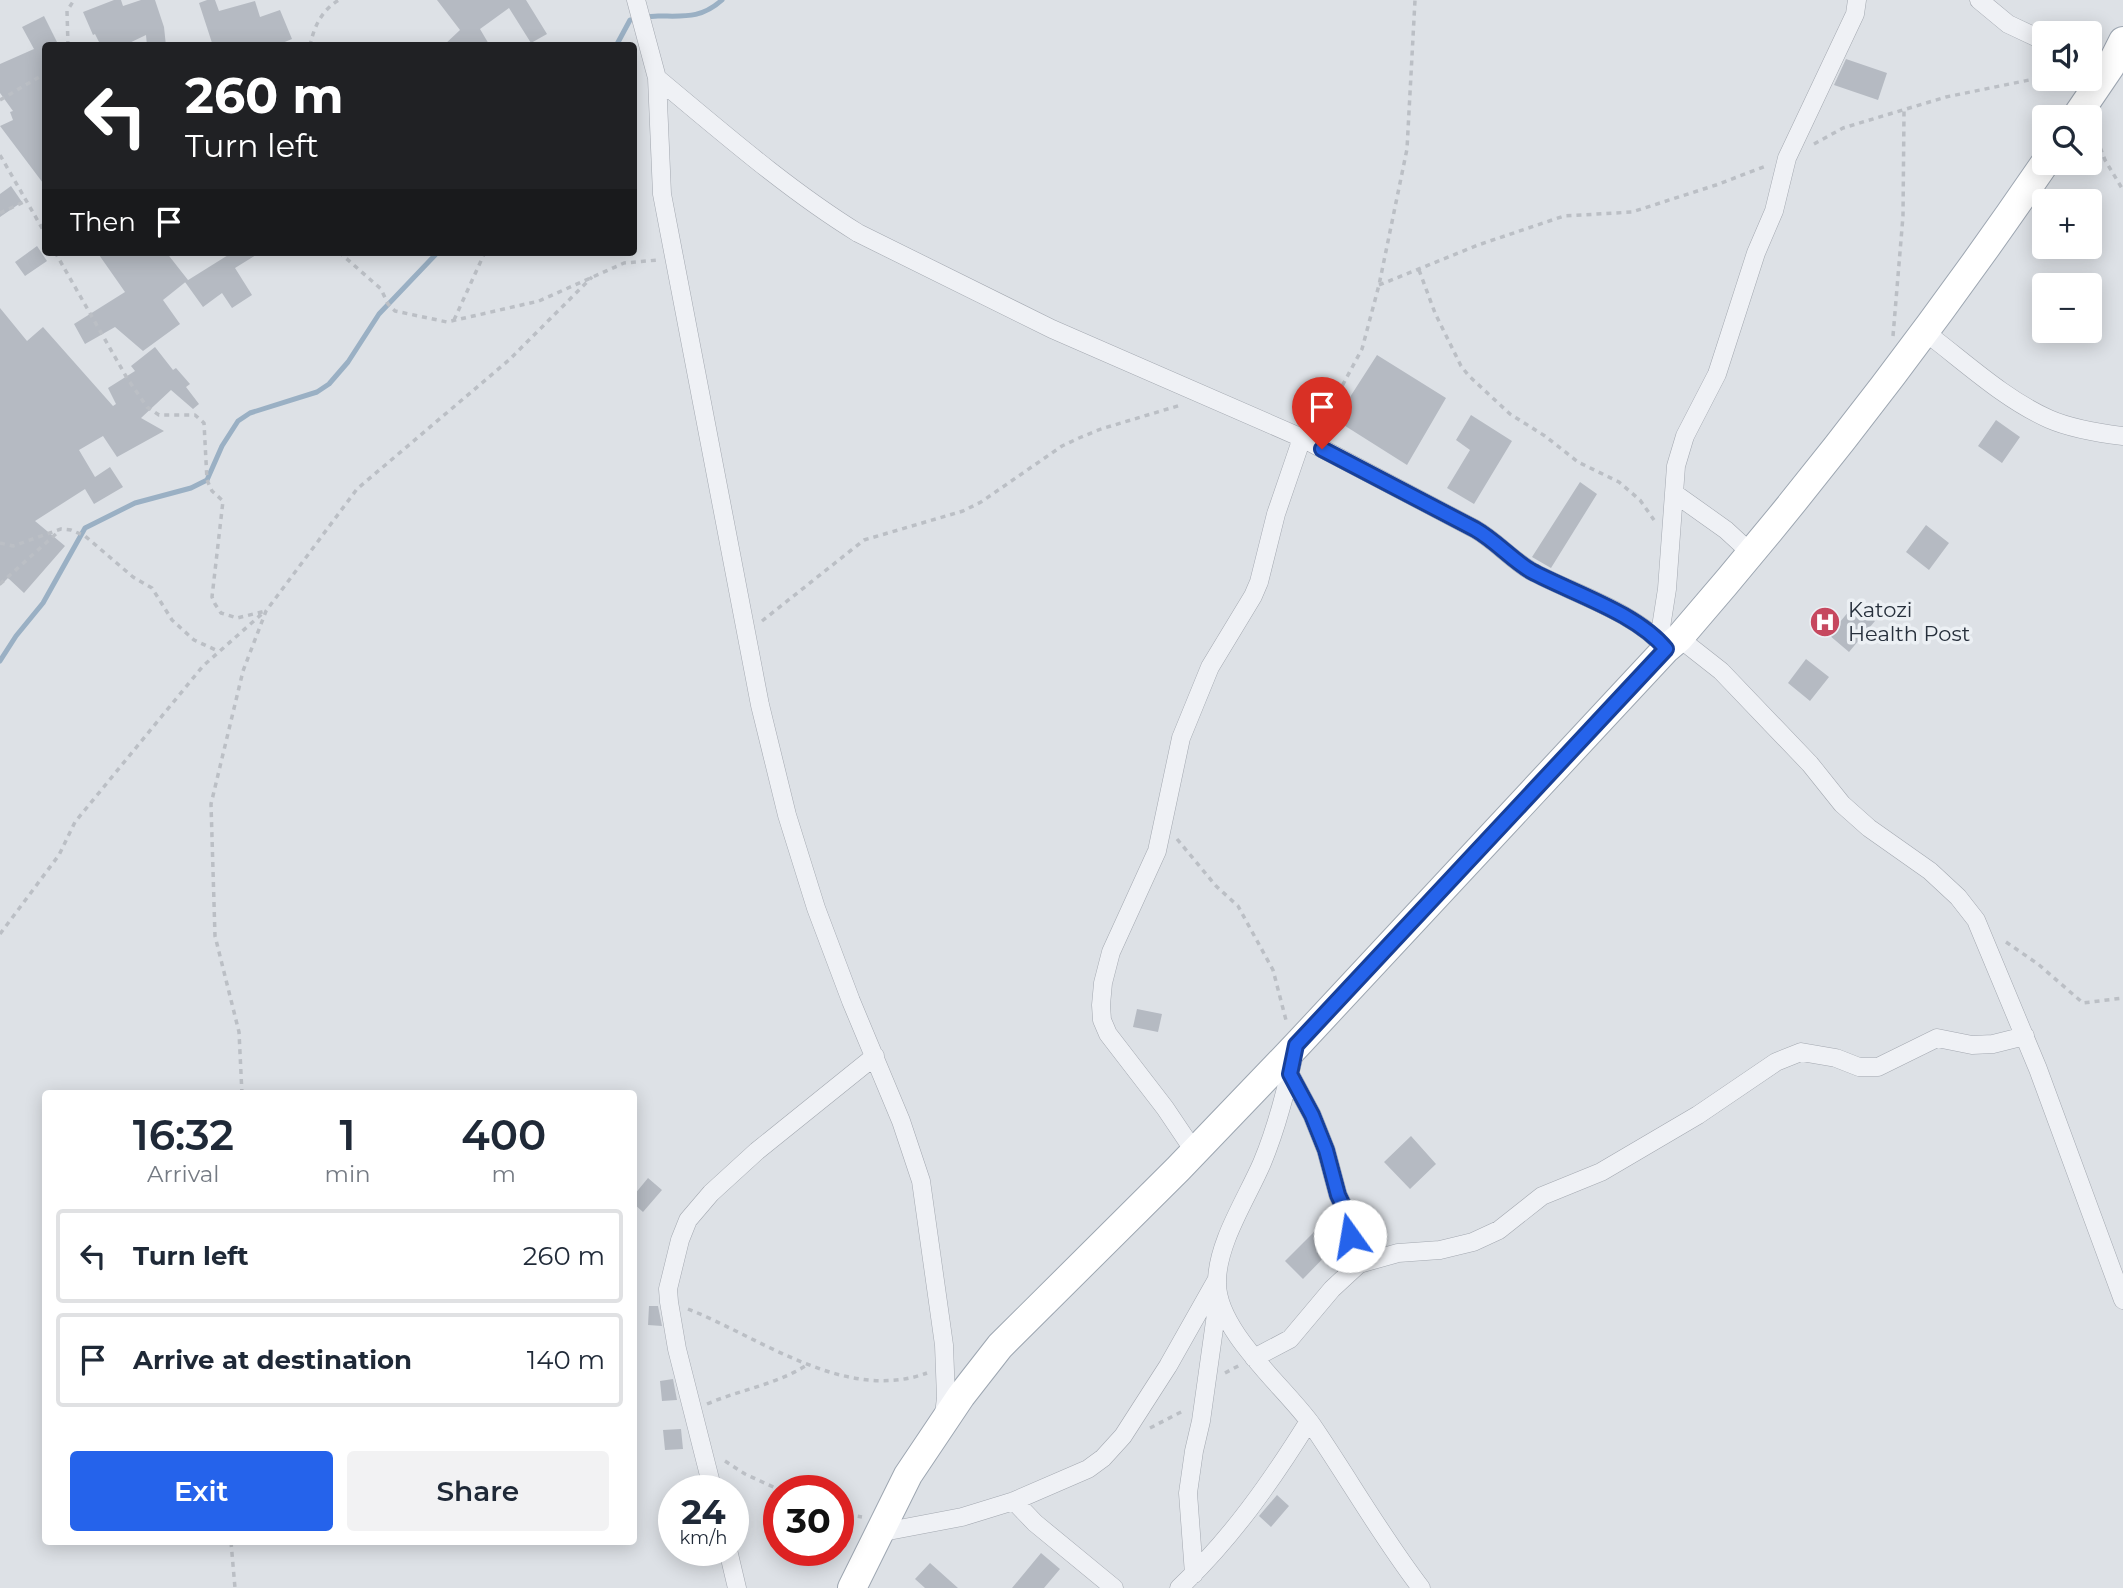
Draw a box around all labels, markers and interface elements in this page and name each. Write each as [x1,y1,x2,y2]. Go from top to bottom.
map controls [2032,21,2102,343]
button: sound [2032,21,2102,91]
text: 260 m [185,66,344,125]
icon: left [70,70,161,161]
button: search [2032,105,2102,175]
text: Turn left [185,126,319,165]
button: + [2032,189,2102,259]
icon: arrive [150,203,188,241]
text: Then [70,206,136,238]
button: − [2032,273,2102,343]
pin [1292,377,1352,449]
icon: arrive [1303,388,1341,426]
place label: Katozi Health Post [1848,597,1970,646]
hospital icon: Katozi Health Post [1808,605,1842,639]
text: 16:32 [133,1109,234,1161]
text: 1 [340,1109,356,1161]
text: 400 [461,1109,546,1161]
text: Arrival [147,1160,220,1188]
text: min [325,1160,371,1188]
text: m [492,1160,516,1188]
position arrow [1313,1199,1387,1273]
icon: left [74,1237,112,1275]
text: Turn left [133,1240,249,1272]
text: 260 m [523,1240,605,1272]
icon: arrive [74,1341,112,1379]
text: Arrive at destination [133,1344,412,1376]
text: 140 m [527,1344,605,1376]
button: Exit [70,1451,333,1531]
button: Share [347,1451,609,1531]
speed limit sign: 30 [763,1475,854,1566]
text: 24 [681,1490,726,1533]
text: km/h [679,1527,728,1549]

